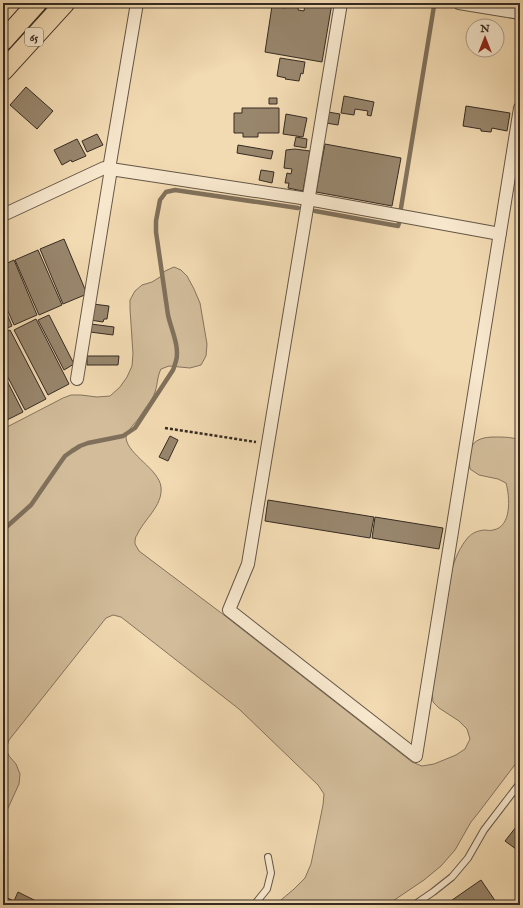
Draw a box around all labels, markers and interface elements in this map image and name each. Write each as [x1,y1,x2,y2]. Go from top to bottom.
north arrow [465,18,505,58]
text: N [479,22,490,36]
road number: 65 [25,28,43,46]

